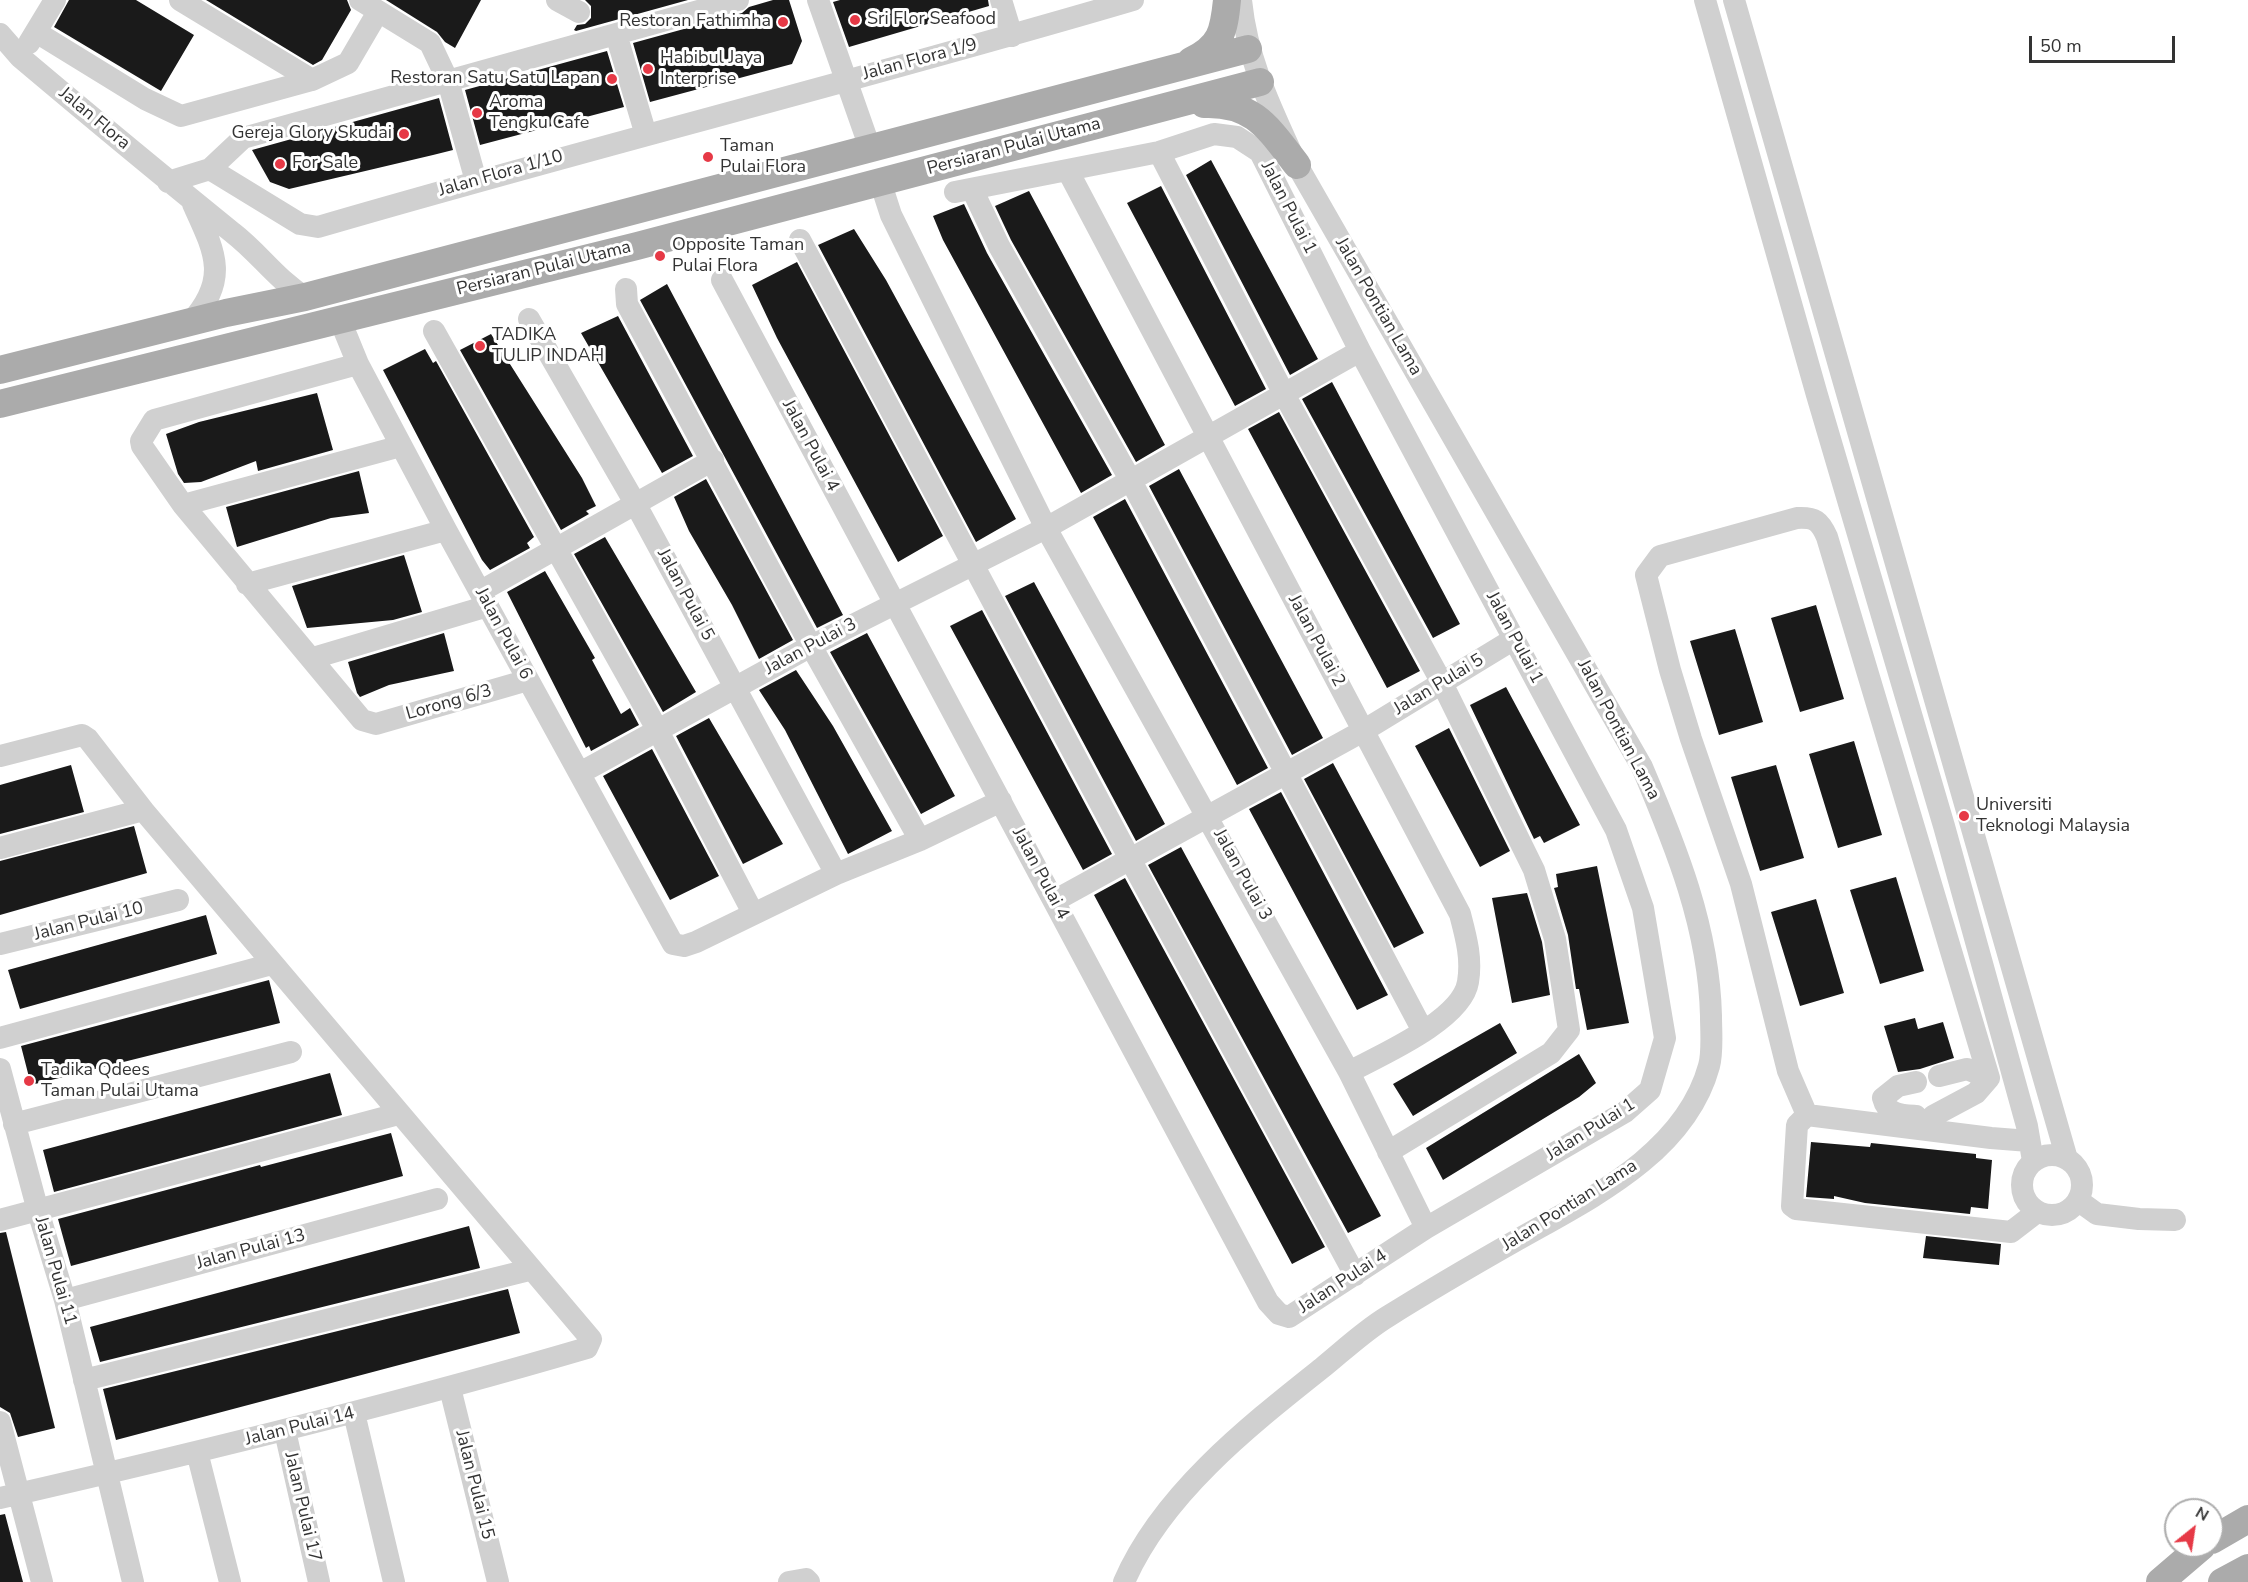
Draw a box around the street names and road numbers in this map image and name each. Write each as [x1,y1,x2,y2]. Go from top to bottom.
street label: Jalan Flora 1/9 [860,34,980,86]
street label: Jalan Flora [54,83,134,155]
street label: Persiaran Pulai Utama [925,113,1103,181]
street label: Jalan Flora 1/10 [436,146,566,202]
street label: Jalan Pulai 1 [1255,158,1321,258]
street label: Jalan Pontian Lama [1330,234,1426,380]
street label: Persiaran Pulai Utama [455,237,633,301]
street label: Jalan Pulai 4 [777,396,843,496]
street label: Jalan Pulai 5 [652,545,718,645]
street label: Jalan Pulai 6 [470,584,536,684]
street label: Jalan Pulai 1 [1481,588,1547,688]
street label: Jalan Pulai 2 [1283,591,1349,691]
street label: Jalan Pulai 3 [761,614,861,680]
street label: Jalan Pulai 5 [1390,650,1488,720]
street label: Jalan Pontian Lama [1572,656,1664,804]
street label: Lorong 6/3 [404,680,494,726]
street label: Jalan Pulai 4 [1007,824,1073,924]
street label: Jalan Pulai 3 [1208,826,1276,924]
street label: Jalan Pulai 10 [32,898,146,946]
street label: Jalan Pulai 1 [1542,1094,1640,1166]
street label: Jalan Pontian Lama [1498,1156,1642,1256]
street label: Jalan Pulai 11 [29,1214,81,1328]
street label: Jalan Pulai 13 [194,1225,308,1275]
street label: Jalan Pulai 4 [1295,1245,1391,1319]
street label: Jalan Pulai 14 [243,1403,357,1451]
street label: Jalan Pulai 15 [450,1428,498,1542]
street label: Jalan Pulai 17 [279,1450,325,1564]

